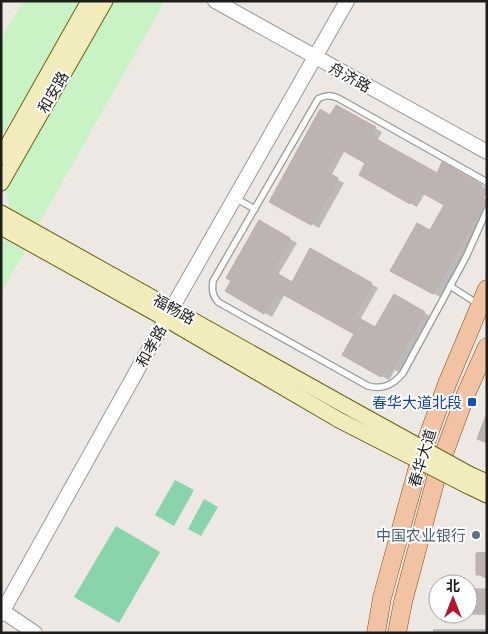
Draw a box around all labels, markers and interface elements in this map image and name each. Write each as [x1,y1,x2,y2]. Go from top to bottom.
street label: 舟济路 [325,57,375,97]
street label: 和安路 [33,67,73,117]
street label: 福畅路 [149,289,199,329]
street label: 和孝路 [131,321,171,371]
place label: 春华大道北段 [372,392,462,413]
marker: 春华大道北段 [466,396,478,408]
street label: 春华大道 [403,426,441,490]
place label: 中国农业银行 [376,525,466,546]
marker: 中国农业银行 [470,529,482,541]
north arrow [428,574,478,624]
text: 北 [446,577,460,595]

